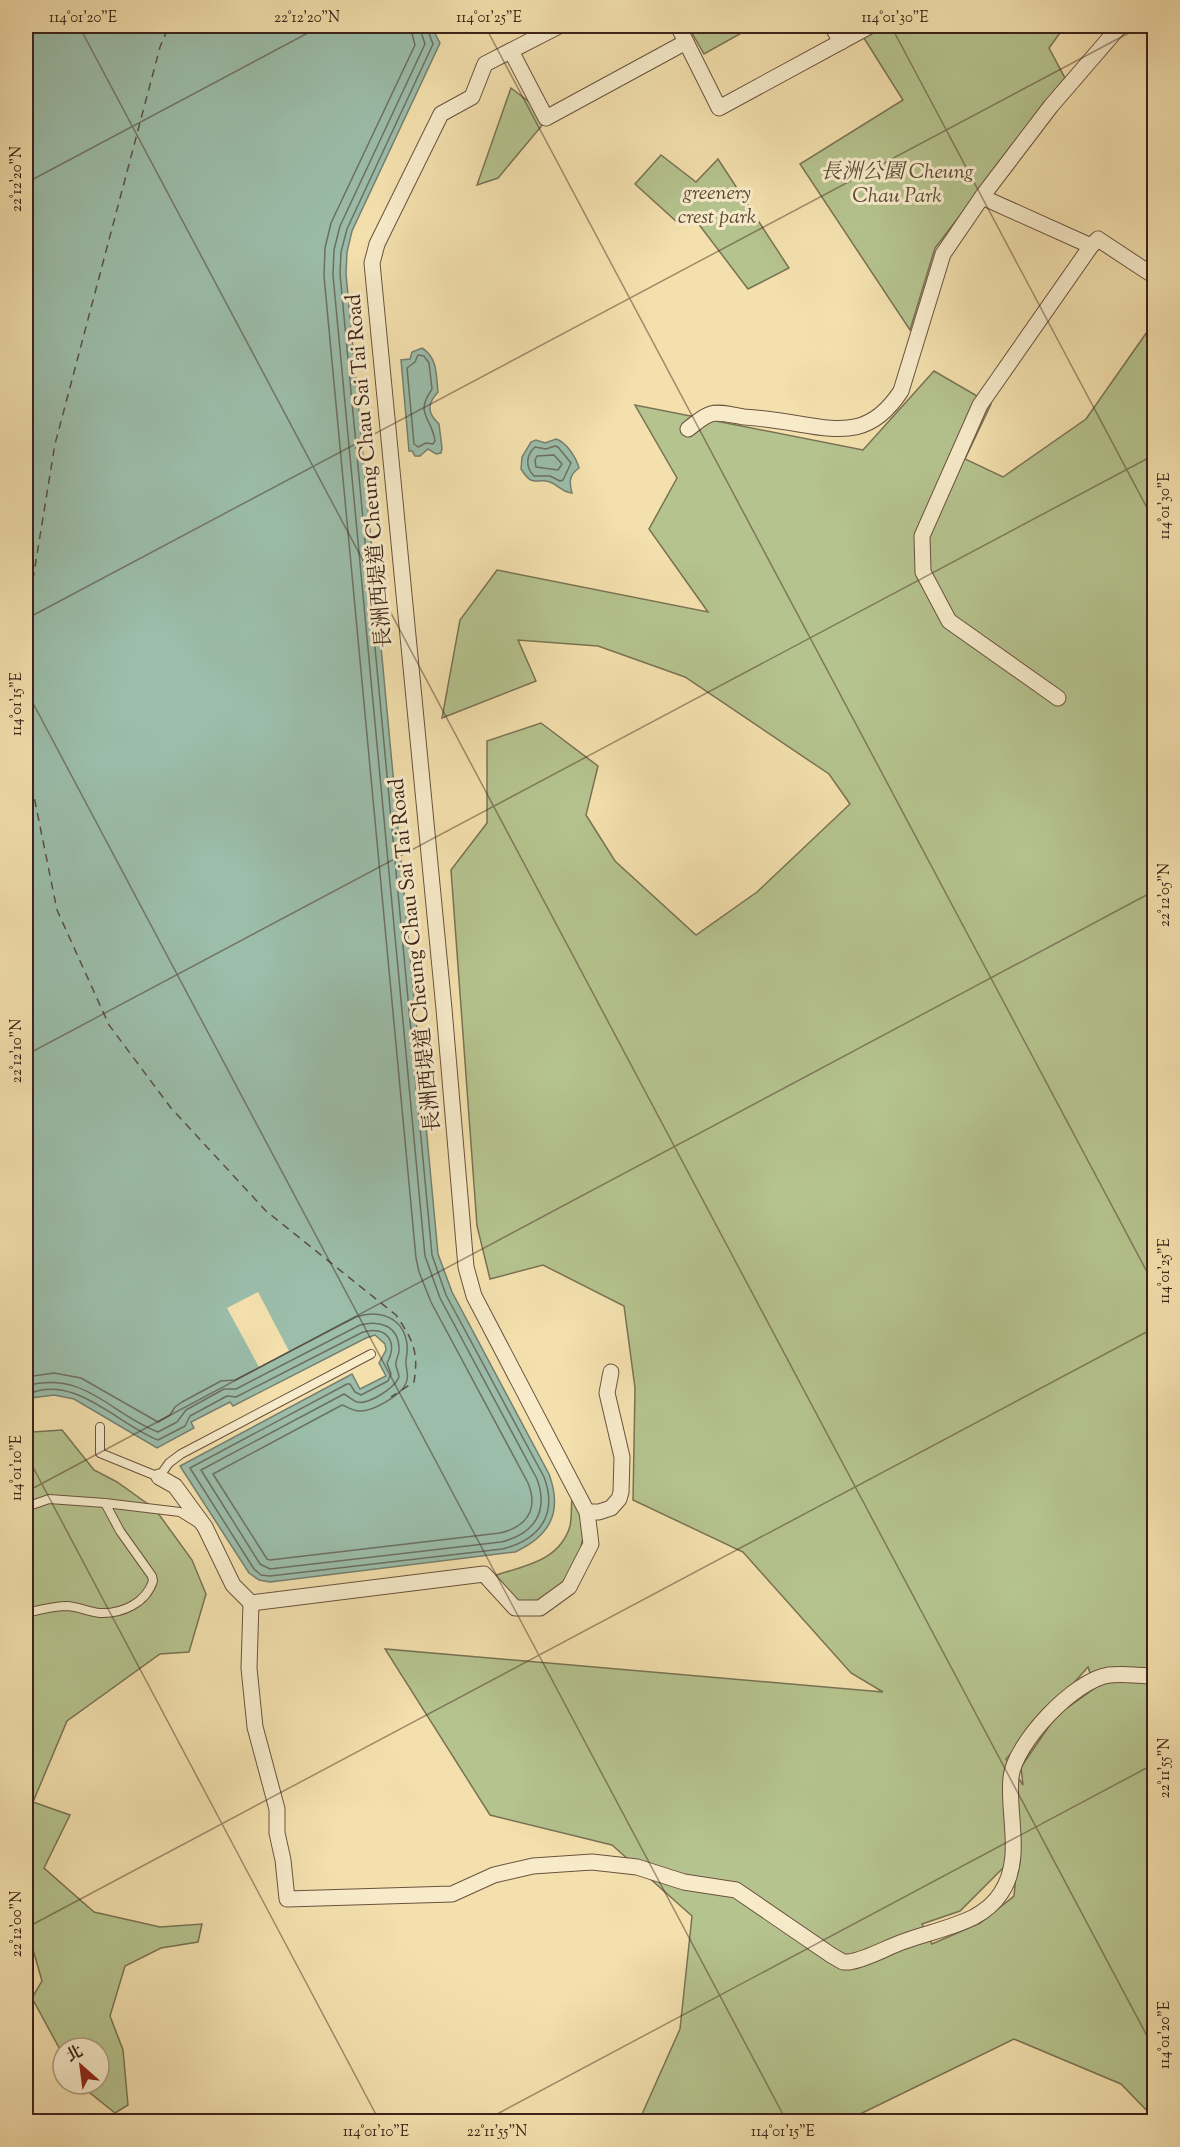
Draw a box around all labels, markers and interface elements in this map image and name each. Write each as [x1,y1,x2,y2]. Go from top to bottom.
text: 114°01'20"E [49,8,117,29]
text: 22°12'20"N [274,8,340,29]
text: 114°01'25"E [456,8,522,29]
text: 114°01'30"E [862,8,929,29]
text: 22°12'20"N [7,146,28,212]
park label: 長洲公園 Cheung Chau Park [820,158,974,212]
park label: greenery crest park [678,179,757,233]
street label: 長洲西堤道 Cheung Chau Sai Tai Road [340,293,400,649]
text: 114°01'30"E [1155,473,1176,540]
text: 114°01'15"E [7,672,28,736]
street label: 長洲西堤道 Cheung Chau Sai Tai Road [382,777,449,1133]
text: 22°12'05"N [1155,863,1176,927]
text: 22°12'10"N [7,1019,28,1083]
text: 114°01'25"E [1155,1238,1176,1304]
text: 114°01'10"E [7,1435,28,1501]
text: 22°11'55"N [1155,1738,1176,1798]
text: 22°12'00"N [7,1891,28,1957]
text: 114°01'20"E [1155,2001,1176,2069]
north arrow [51,2036,111,2096]
text: 北 [63,2041,88,2069]
text: 114°01'10"E [343,2122,409,2143]
text: 22°11'55"N [467,2122,527,2143]
text: 114°01'15"E [751,2122,815,2143]

